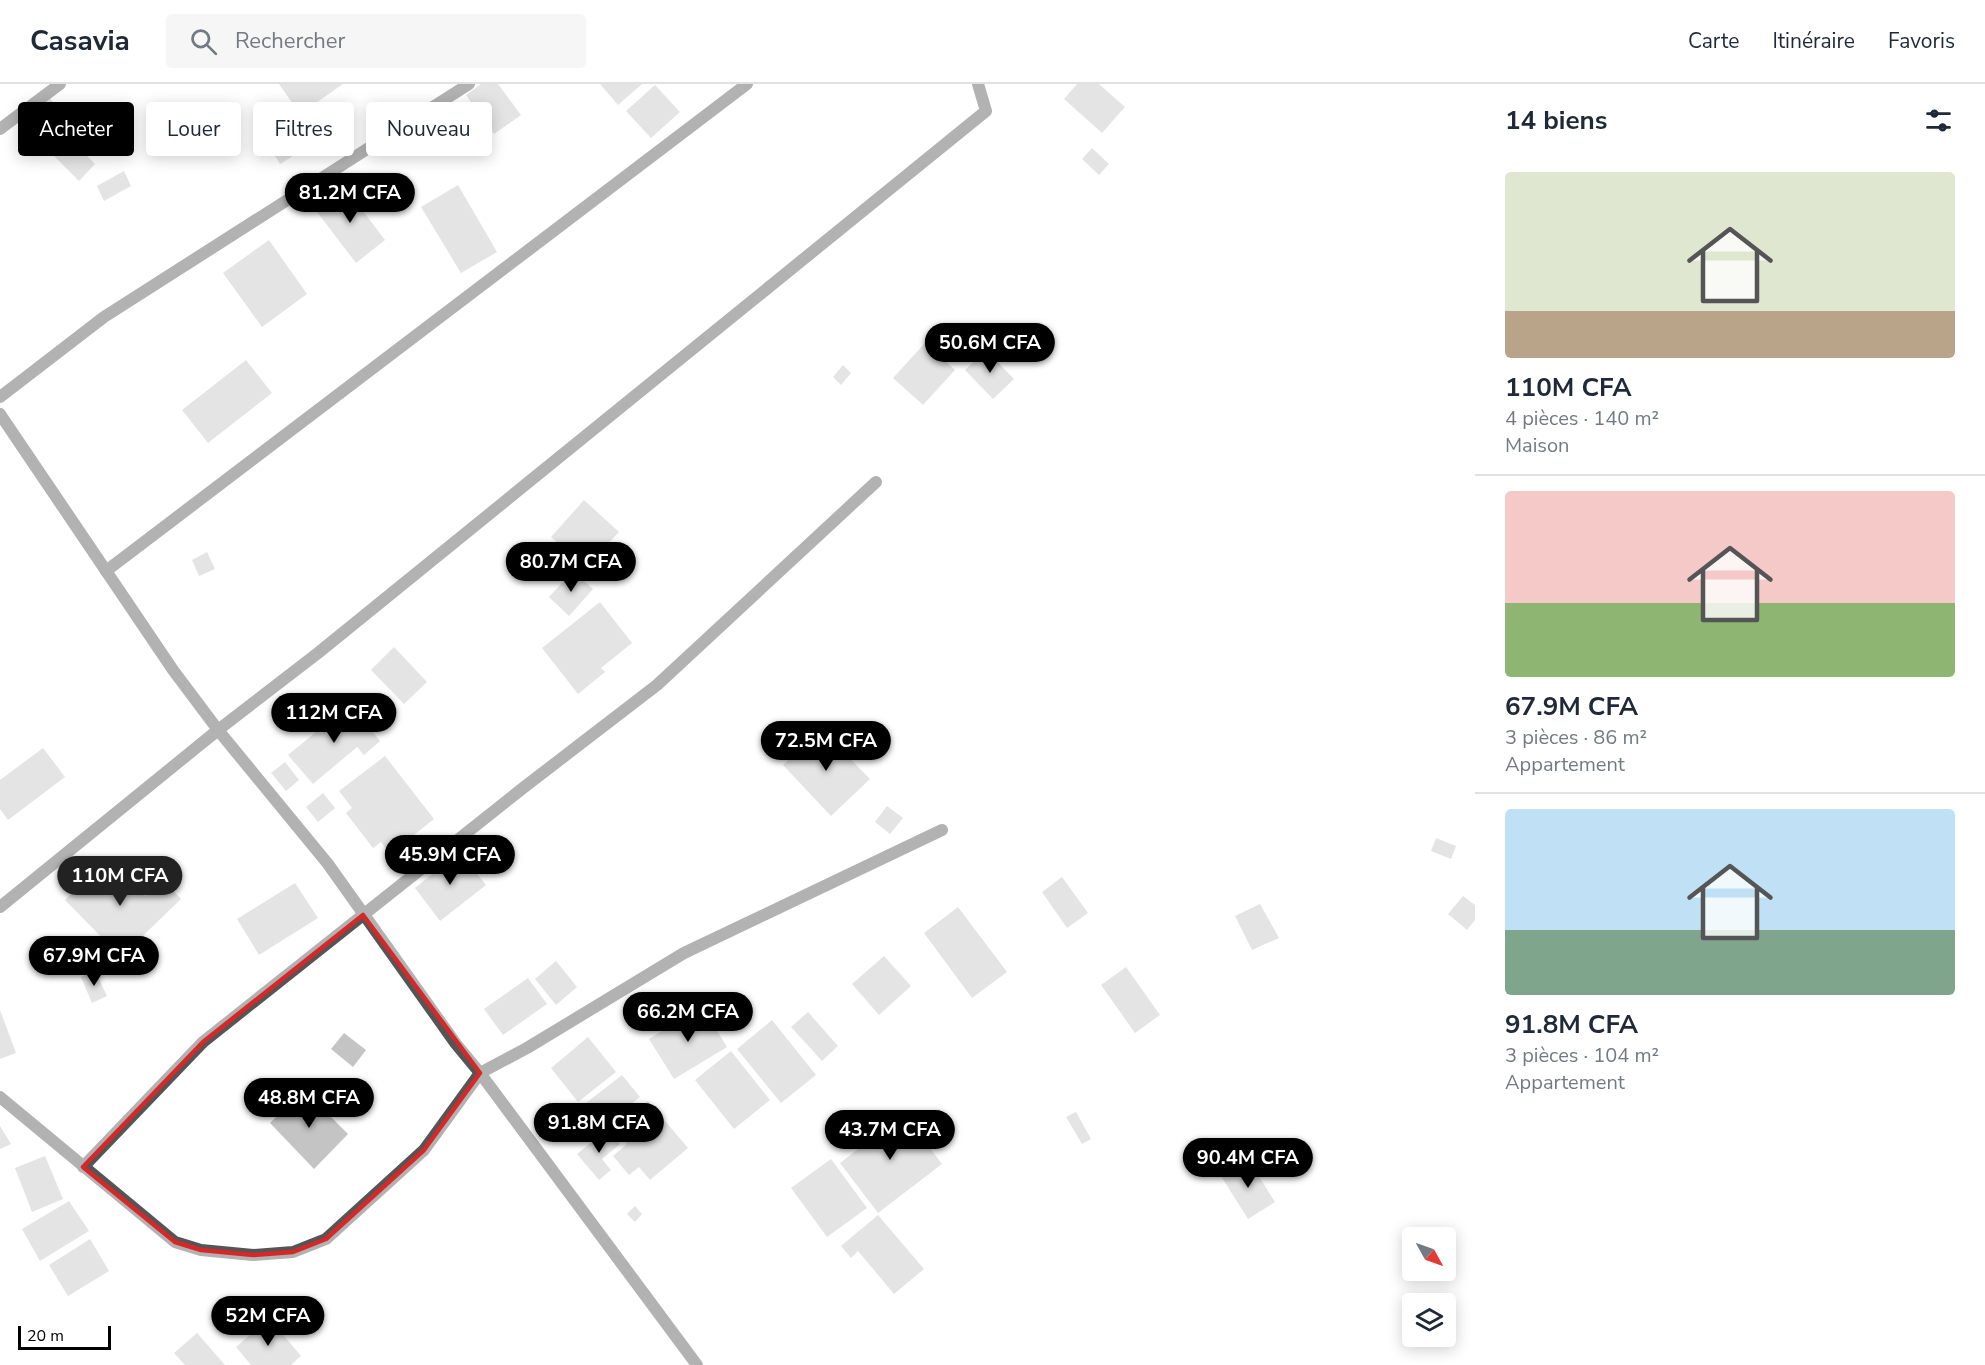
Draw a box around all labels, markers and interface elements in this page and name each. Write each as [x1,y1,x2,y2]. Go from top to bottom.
search box [166,14,586,68]
text: Casavia [30,22,130,60]
icon: search [187,25,220,58]
text: Rechercher [235,26,345,56]
text: Carte [1688,27,1739,55]
text: Itinéraire [1772,27,1855,55]
text: Favoris [1888,27,1955,55]
chip: Acheter [18,102,134,156]
chip: Louer [146,102,241,156]
chip: Filtres [253,102,354,156]
chip: Nouveau [366,102,492,156]
text: 14 biens [1505,103,1607,138]
icon: filters [1922,104,1955,137]
pin: 81.2M CFA [281,173,419,224]
text: 81.2M CFA [299,179,401,206]
icon: home [1676,211,1784,319]
pin: 50.6M CFA [921,323,1059,374]
text: 50.6M CFA [939,329,1041,356]
text: 110M CFA [1505,370,1632,405]
text: 4 pièces · 140 m² [1505,405,1659,432]
text: Maison [1505,432,1569,459]
icon: home [1676,530,1784,638]
pin: 80.7M CFA [502,542,640,593]
text: 80.7M CFA [520,548,622,575]
text: 67.9M CFA [1505,689,1638,724]
pin: 112M CFA [272,693,396,744]
text: 112M CFA [285,699,383,726]
pin: 72.5M CFA [757,721,895,772]
text: 3 pièces · 86 m² [1505,724,1647,751]
text: 72.5M CFA [775,727,877,754]
text: Appartement [1505,751,1625,778]
pin: 45.9M CFA [381,835,519,886]
text: 45.9M CFA [399,841,501,868]
icon: home [1676,848,1784,956]
pin: 110M CFA [58,856,182,907]
text: 110M CFA [71,862,169,889]
pin: 67.9M CFA [25,936,163,987]
text: 67.9M CFA [43,942,145,969]
pin: 66.2M CFA [619,992,757,1043]
text: 66.2M CFA [637,998,739,1025]
text: 91.8M CFA [1505,1007,1638,1042]
text: 3 pièces · 104 m² [1505,1042,1659,1069]
text: Appartement [1505,1069,1625,1096]
pin: 48.8M CFA [240,1078,378,1129]
text: 48.8M CFA [258,1084,360,1111]
pin: 91.8M CFA [530,1103,668,1154]
text: 91.8M CFA [548,1109,650,1136]
pin: 43.7M CFA [821,1110,959,1161]
text: 43.7M CFA [839,1116,941,1143]
pin: 90.4M CFA [1179,1138,1317,1189]
text: 90.4M CFA [1197,1144,1299,1171]
north arrow [1402,1227,1456,1281]
map controls [1402,1227,1456,1347]
button: layers [1402,1293,1456,1347]
pin: 52M CFA [213,1296,323,1347]
text: 52M CFA [225,1302,311,1329]
scale bar [18,1323,111,1350]
text: 20 m [27,1325,64,1347]

